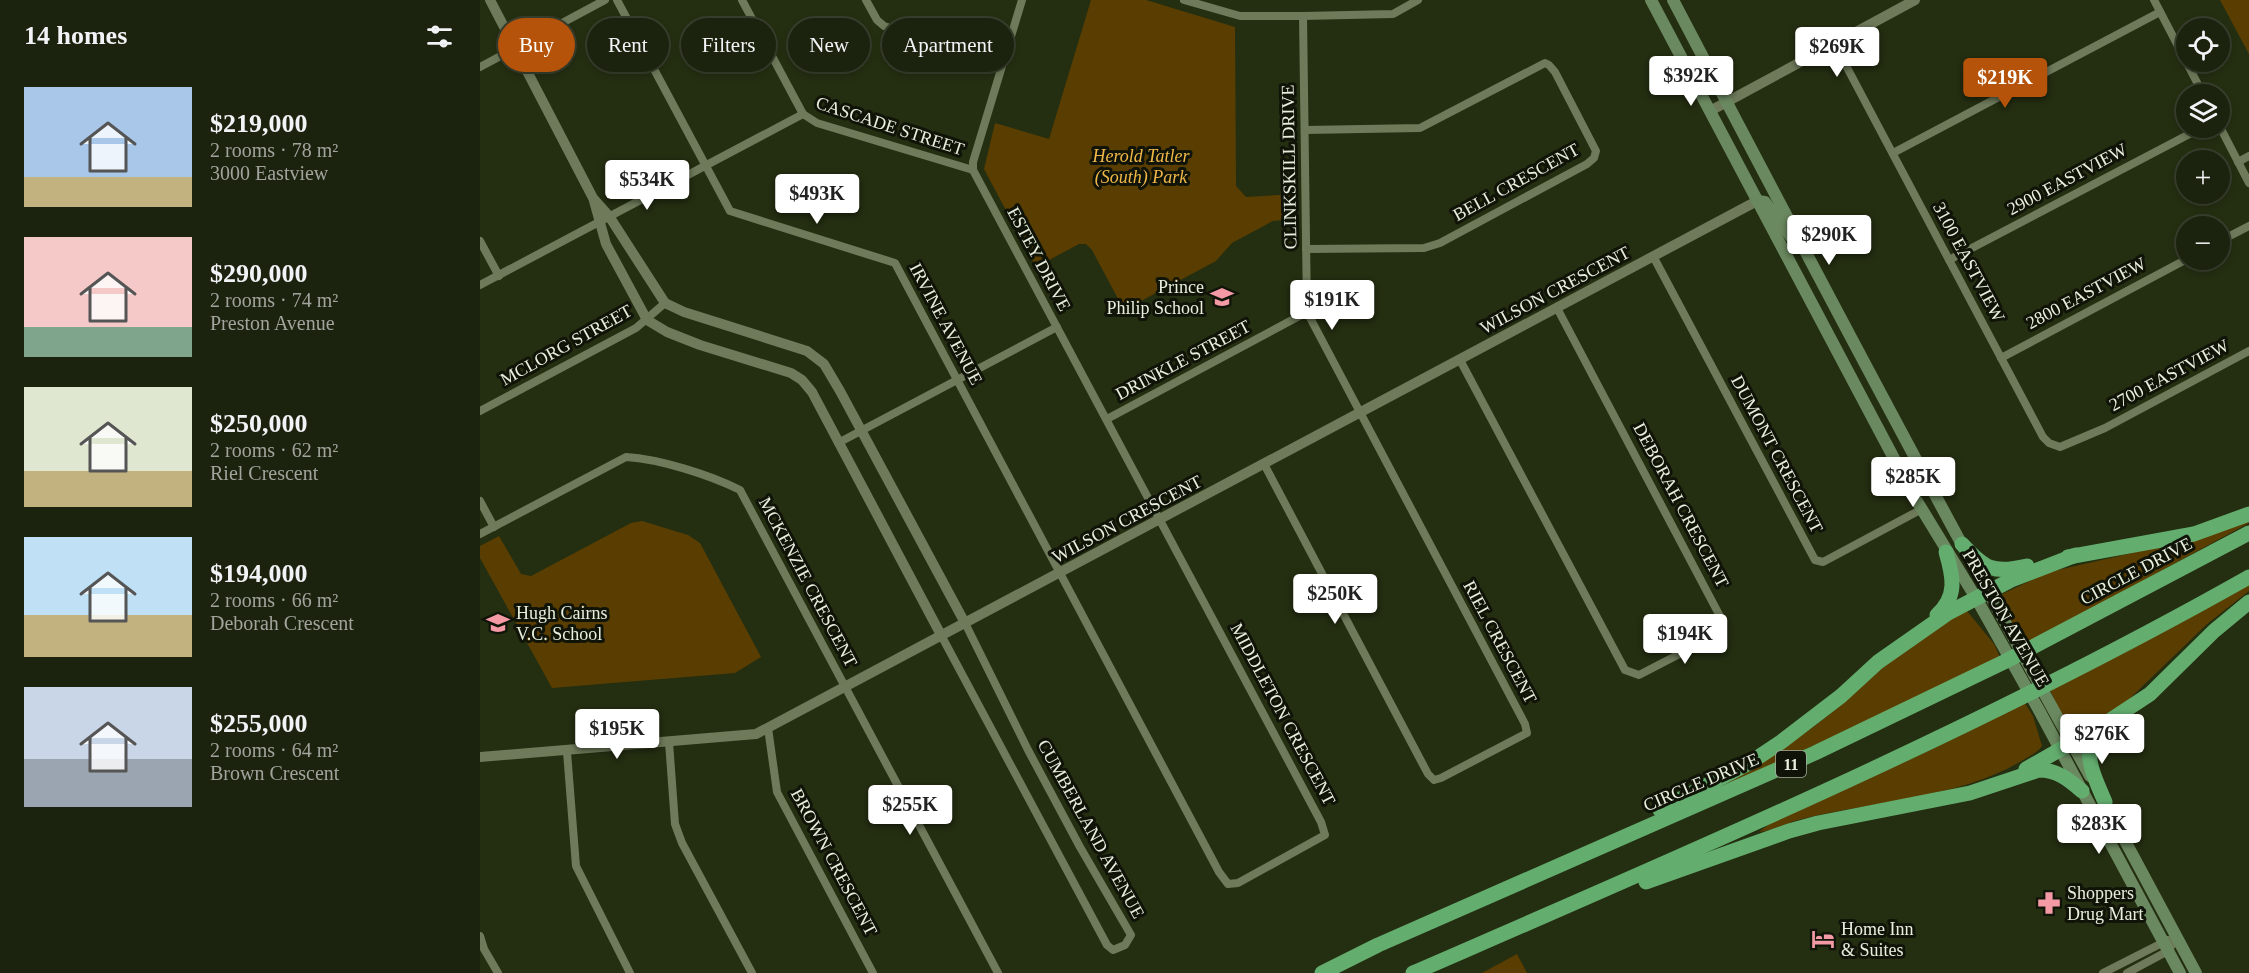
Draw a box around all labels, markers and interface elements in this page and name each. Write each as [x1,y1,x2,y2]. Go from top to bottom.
chip: Buy [498,18,575,72]
chip: Rent [587,18,669,72]
chip: Filters [681,18,776,72]
chip: New [788,18,870,72]
chip: Apartment [882,18,1014,72]
map controls [2176,18,2230,270]
button: locate [2176,18,2230,72]
icon: filters [423,20,456,53]
text: 14 homes [24,21,127,50]
pin: $269K [1795,27,1879,78]
text: $269K [1809,35,1865,57]
pin: $392K [1649,56,1733,107]
pin: $219K [1963,58,2047,109]
text: $392K [1663,64,1719,86]
text: $219K [1977,66,2033,88]
street label: CLINKSKILL DRIVE [1278,84,1300,250]
button: layers [2176,84,2230,138]
street label: CASCADE STREET [813,93,967,159]
text: $219,000 [210,109,308,138]
icon: home [72,111,144,183]
text: 2 rooms · 78 m² [210,139,338,161]
street label: BELL CRESCENT [1450,139,1582,225]
street label: 2900 EASTVIEW [2004,139,2130,219]
park label: Herold Tatler (South) Park [1091,146,1191,188]
button: + [2176,150,2230,204]
pin: $534K [605,160,689,211]
text: 3000 Eastview [210,162,328,184]
text: $534K [619,168,675,190]
pin: $493K [775,174,859,225]
text: $493K [789,182,845,204]
street label: 3100 EASTVIEW [1929,199,2009,325]
street label: ESTEY DRIVE [1003,204,1075,314]
pin: $290K [1787,215,1871,266]
button: − [2176,216,2230,270]
text: $290K [1801,223,1857,245]
street label: WILSON CRESCENT [1477,242,1633,338]
street label: 2800 EASTVIEW [2023,253,2149,333]
text: $290,000 [210,259,308,288]
street label: IRVINE AVENUE [906,260,986,388]
icon: home [72,261,144,333]
place label: Prince Philip School [1106,277,1204,318]
pin: $191K [1290,280,1374,331]
school or university icon: Prince Philip School [1209,284,1235,310]
text: $191K [1304,288,1360,310]
text: 2 rooms · 74 m² [210,289,338,311]
street label: MCLORG STREET [497,300,635,390]
text: Preston Avenue [210,312,335,334]
street label: DRINKLE STREET [1112,316,1254,404]
street label: 2700 EASTVIEW [2106,335,2232,415]
street label: DUMONT CRESCENT [1727,372,1827,536]
text: $250,000 [210,409,308,438]
icon: home [72,411,144,483]
street label: DEBORAH CRESCENT [1629,419,1733,591]
text: 2 rooms · 62 m² [210,439,338,461]
pin: $285K [1871,457,1955,508]
text: Riel Crescent [210,462,318,484]
text: $285K [1885,465,1941,487]
street label: WILSON CRESCENT [1049,471,1205,567]
street label: MCKENZIE CRESCENT [755,494,861,670]
street label: CIRCLE DRIVE [2077,533,2195,609]
street label: PRESTON AVENUE [1959,546,2053,690]
text: $194,000 [210,559,308,588]
icon: home [72,561,144,633]
pin: $250K [1293,574,1377,625]
street label: RIEL CRESCENT [1459,577,1541,707]
text: $250K [1307,582,1363,604]
text: 2 rooms · 66 m² [210,589,338,611]
place label: Hugh Cairns V.C. School [516,603,608,644]
school or university icon: Hugh Cairns V.C. School [485,610,511,636]
text: Deborah Crescent [210,612,354,634]
pin: $194K [1643,614,1727,665]
street label: MIDDLETON CRESCENT [1226,620,1340,808]
text: $194K [1657,622,1713,644]
text: $255,000 [210,709,308,738]
pin: $195K [575,709,659,760]
icon: home [72,711,144,783]
pin: $276K [2060,714,2144,765]
text: $195K [589,717,645,739]
text: $276K [2074,722,2130,744]
street label: CUMBERLAND AVENUE [1033,736,1149,922]
text: 2 rooms · 64 m² [210,739,338,761]
street label: CIRCLE DRIVE [1640,749,1762,815]
road number: 11 [1776,751,1806,777]
text: Brown Crescent [210,762,339,784]
street label: BROWN CRESCENT [787,785,881,939]
pin: $255K [868,785,952,836]
text: $255K [882,793,938,815]
pin: $283K [2057,804,2141,855]
text: $283K [2071,812,2127,834]
place label: Shoppers Drug Mart [2067,883,2143,924]
pharmacy icon: Shoppers Drug Mart [2036,890,2062,916]
place label: Home Inn & Suites [1841,919,1913,960]
hotel icon: Home Inn & Suites [1810,926,1836,952]

